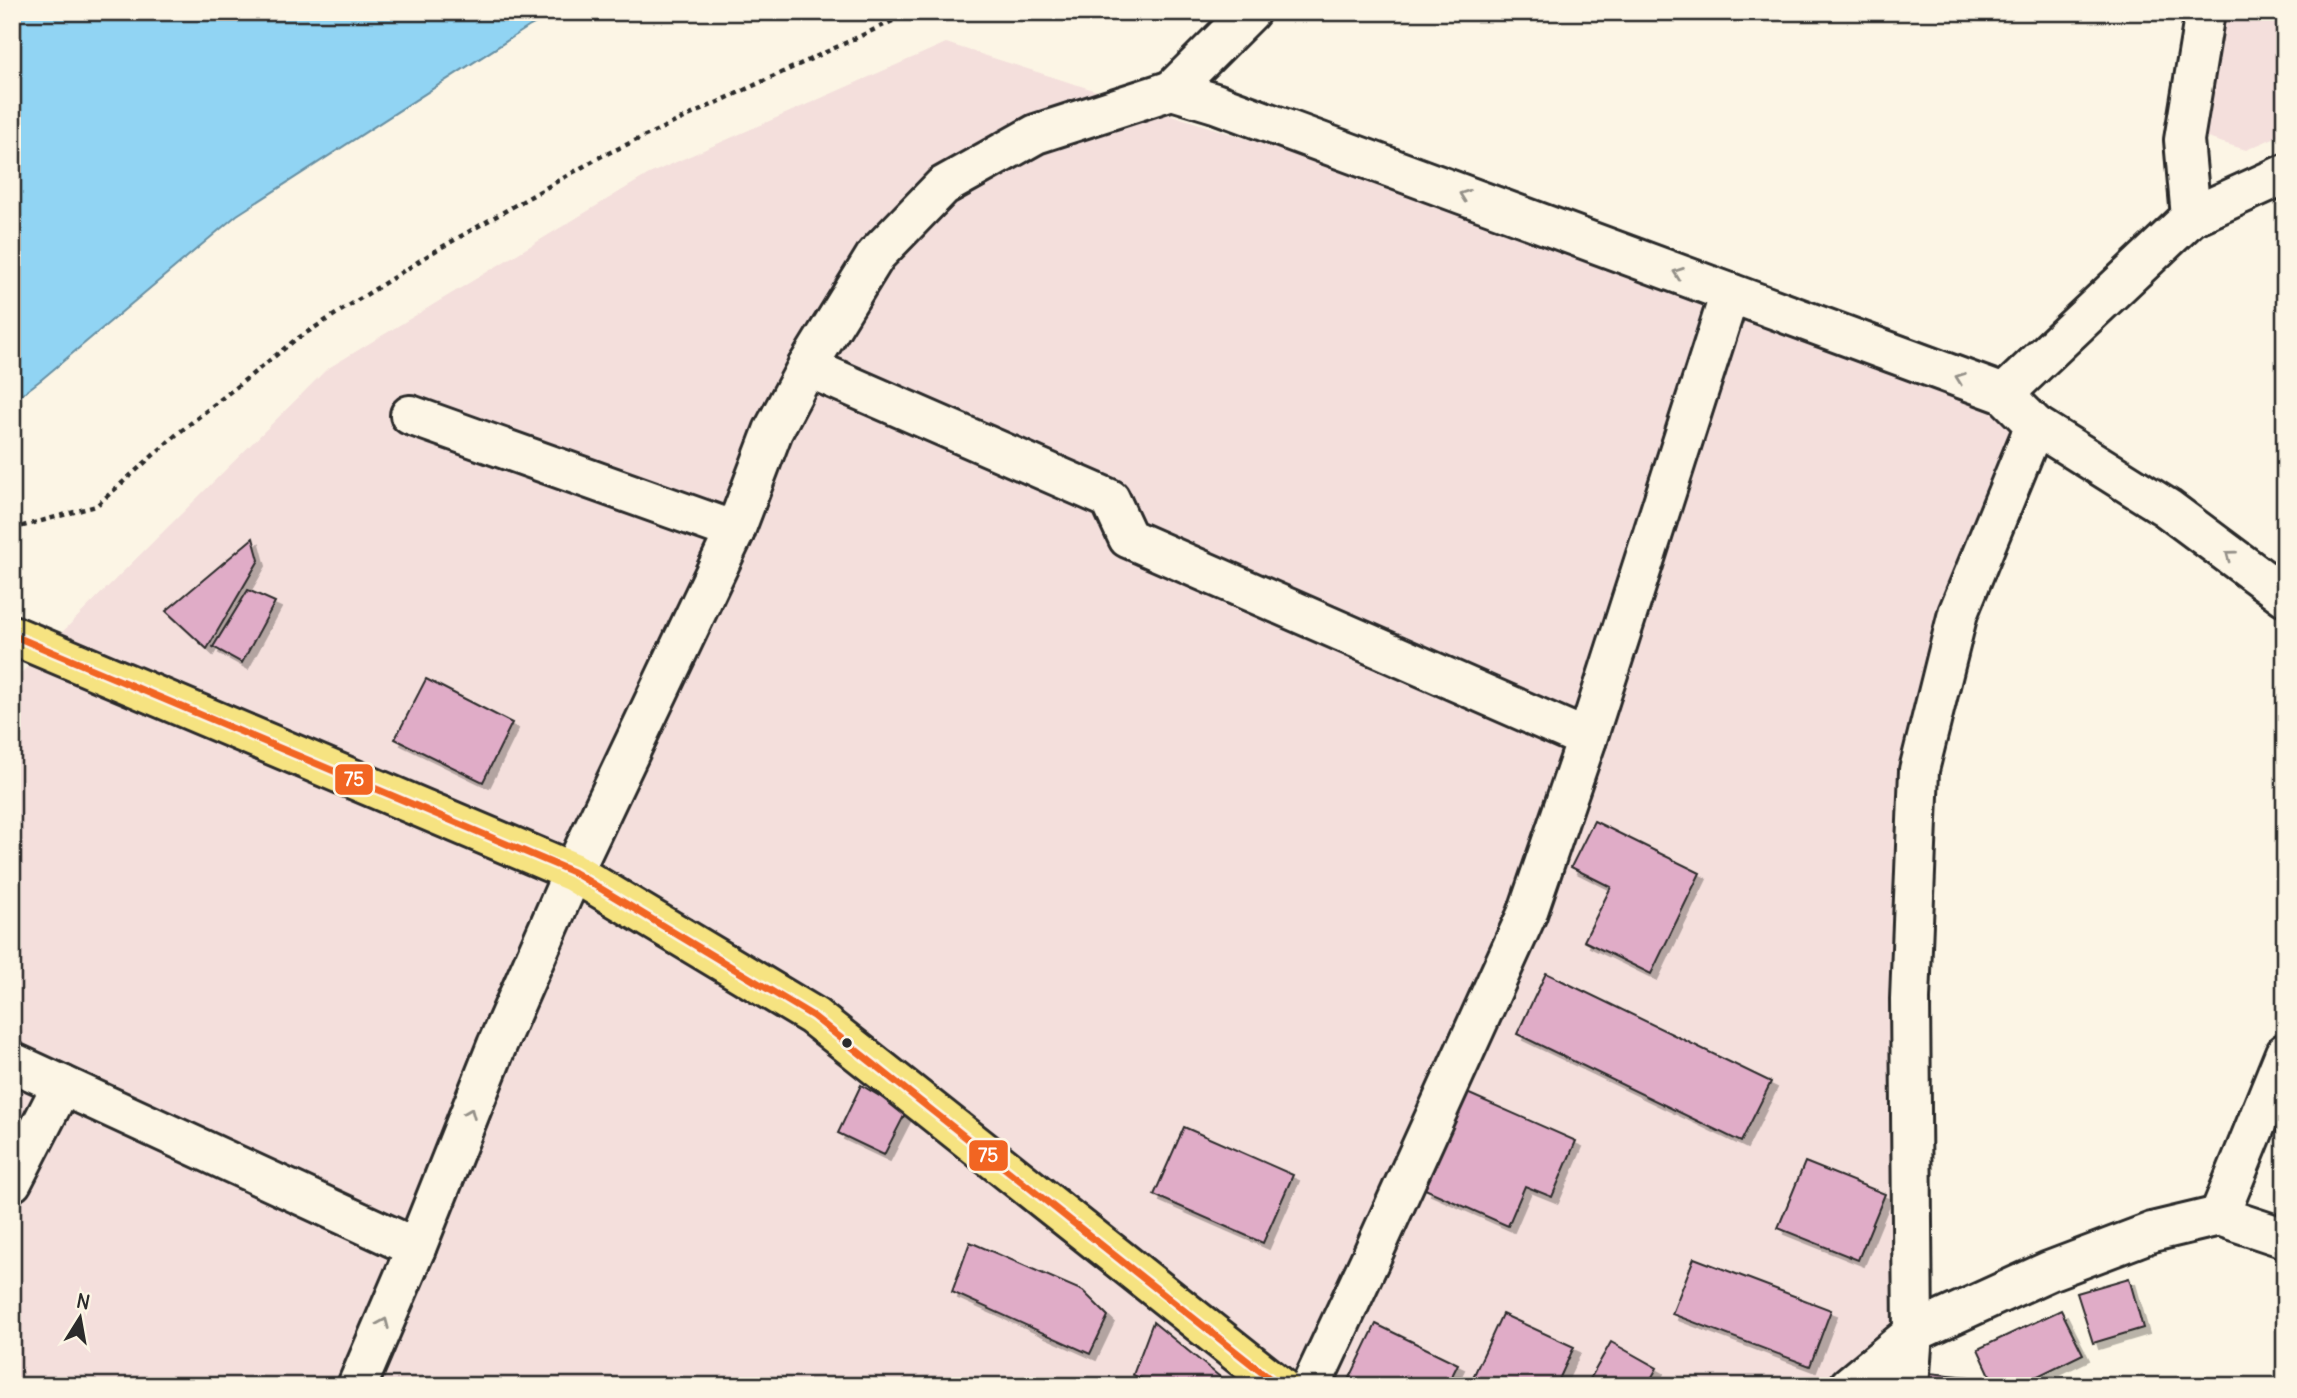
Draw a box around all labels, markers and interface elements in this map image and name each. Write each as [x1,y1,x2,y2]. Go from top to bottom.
one-way arrow [1459,189,1471,203]
one-way arrow [1672,268,1684,282]
one-way arrow [1955,372,1967,386]
one-way arrow [2225,551,2238,564]
line badge: 75 [334,763,374,796]
text: 75 [344,767,364,791]
unlabelled marker [840,1036,854,1050]
one-way arrow [462,1107,476,1119]
line badge: 75 [968,1139,1009,1172]
text: 75 [978,1143,998,1167]
north arrow [46,1282,116,1352]
text: N [75,1288,92,1314]
one-way arrow [376,1318,390,1330]

